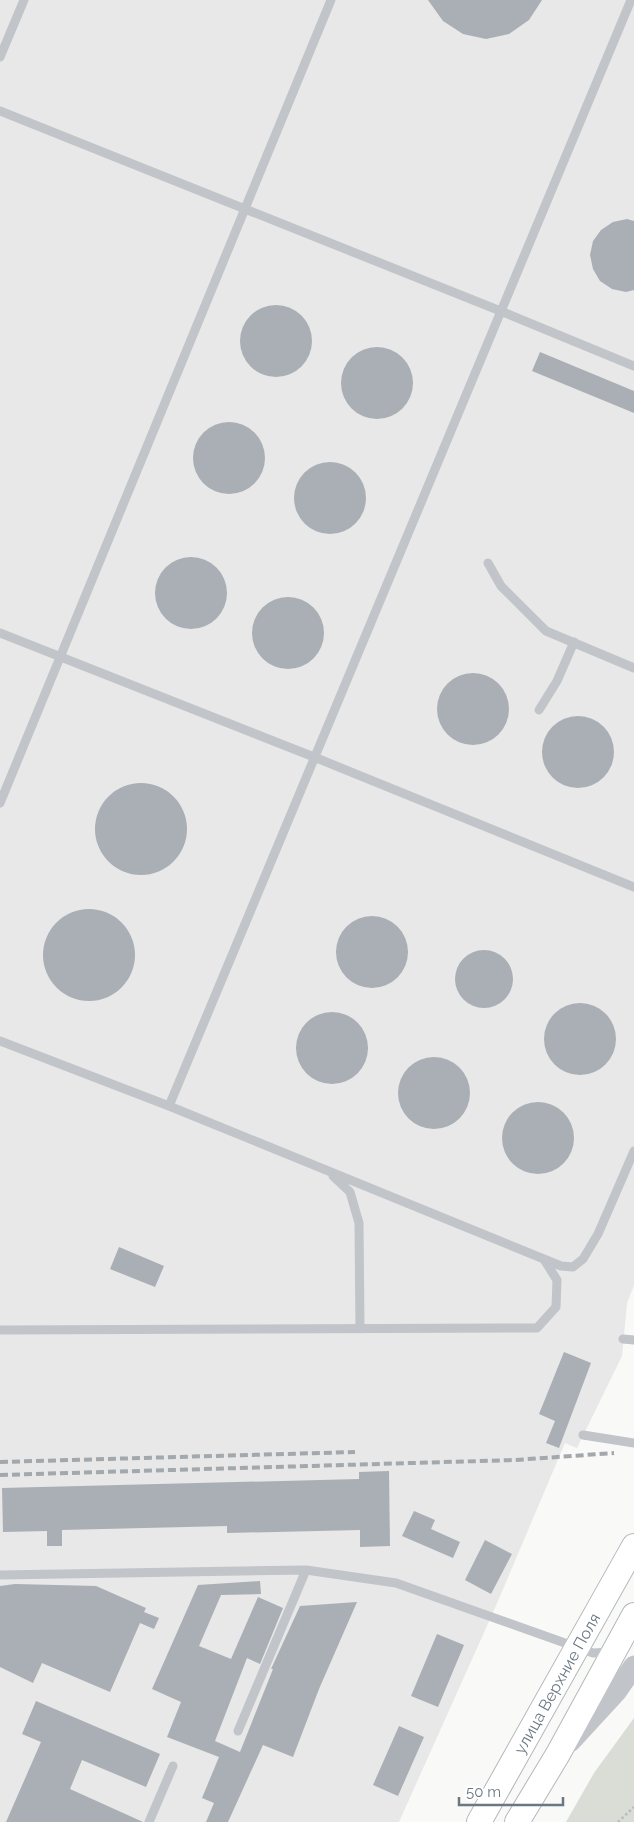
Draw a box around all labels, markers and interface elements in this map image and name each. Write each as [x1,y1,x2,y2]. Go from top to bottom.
street label: улица Верхние Поля [510,1610,604,1757]
scale bar [459,1774,563,1806]
text: 50 m [466,1783,501,1801]

